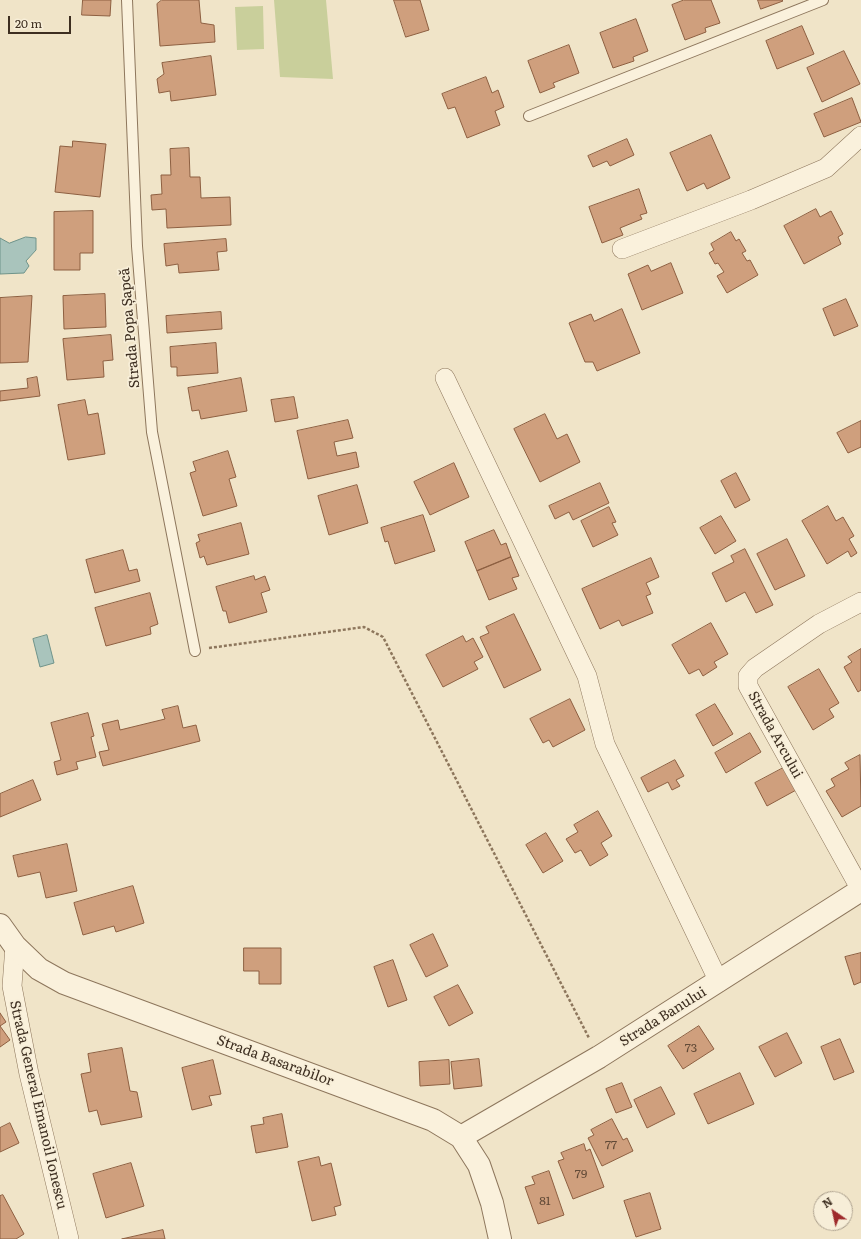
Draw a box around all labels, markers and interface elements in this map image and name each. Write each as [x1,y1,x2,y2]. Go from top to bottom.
scale bar [10,8,73,34]
text: 20 m [15,14,42,32]
street label: Strada Popa Șapcă [116,267,144,389]
street label: Strada Arcului [744,689,806,781]
street label: Strada Banului [617,984,709,1050]
street label: Strada General Emanoil Ionescu [6,999,70,1211]
street label: Strada Basarabilor [214,1032,336,1090]
house number: 73 [685,1041,697,1055]
house number: 77 [605,1138,617,1152]
house number: 79 [575,1167,587,1181]
north arrow [813,1191,853,1231]
text: N [819,1193,835,1211]
house number: 81 [539,1194,551,1208]

